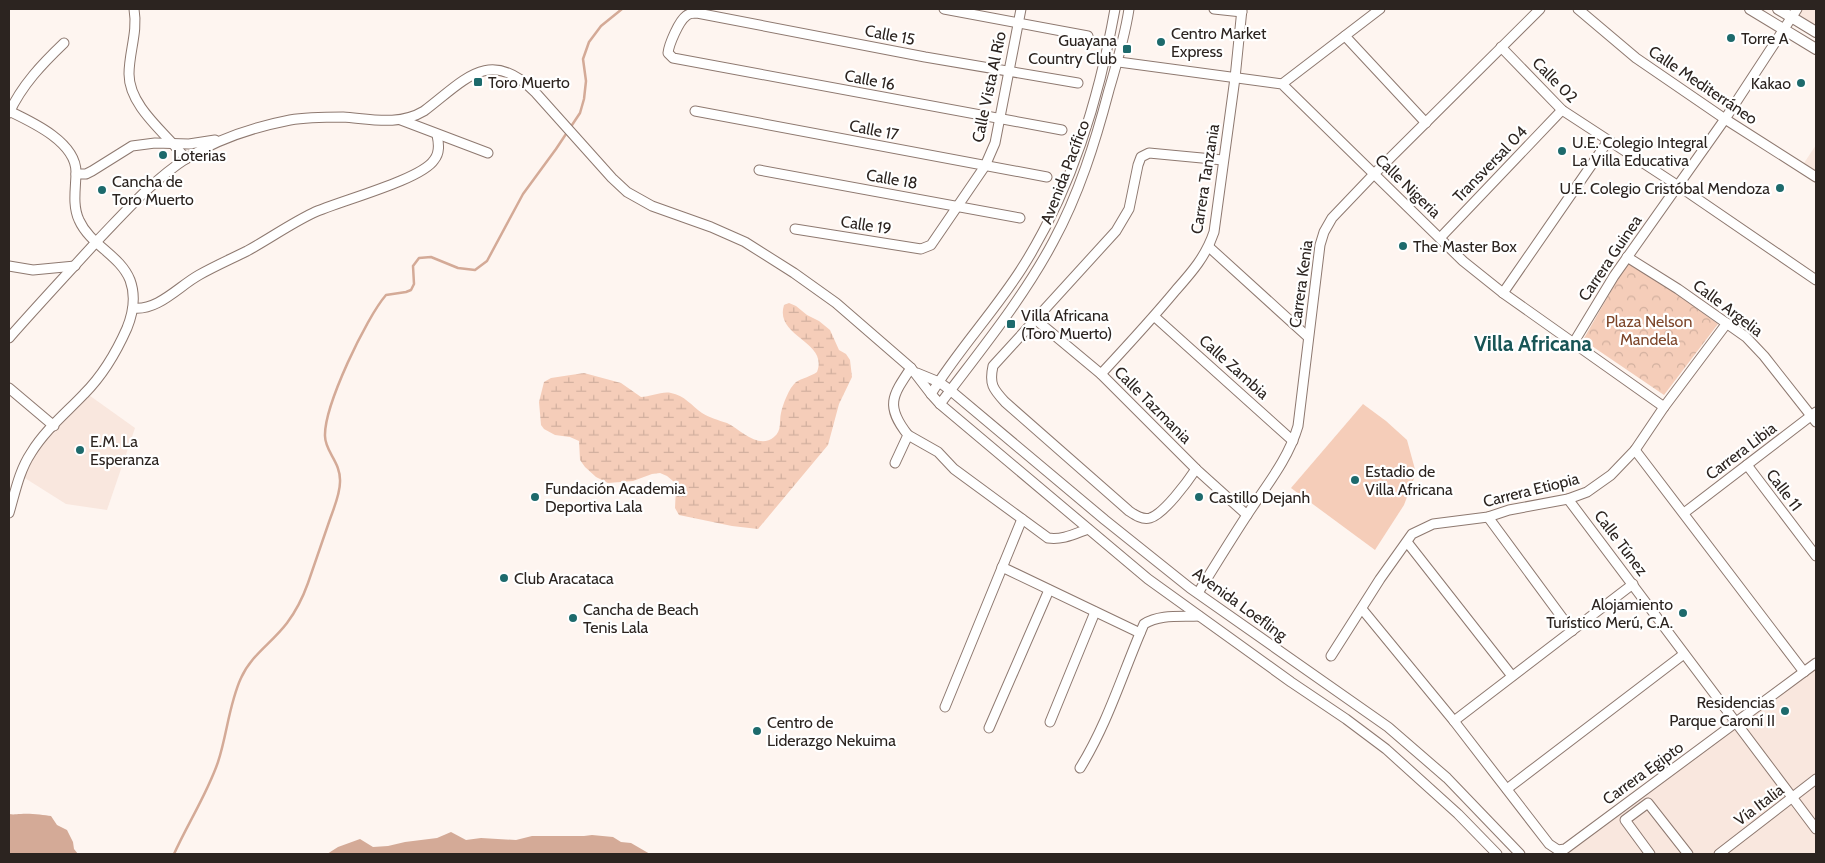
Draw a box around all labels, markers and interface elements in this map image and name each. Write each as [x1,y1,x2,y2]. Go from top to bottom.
street label: Calle 15 [863,21,917,49]
place label: Centro Market Express [1171,24,1267,61]
place label: Torre A [1741,29,1789,48]
street label: Calle Vista Al Río [968,30,1010,144]
place label: Guayana Country Club [1028,31,1117,68]
marker: Torre A [1725,32,1737,44]
marker: Centro Market Express [1155,36,1167,48]
street label: Calle Mediterráneo [1645,42,1761,129]
marker: Guayana Country Club [1121,43,1133,55]
street label: Calle 02 [1528,53,1582,107]
street label: Calle 16 [843,66,897,94]
place label: Toro Muerto [488,73,570,92]
place label: Kakao [1751,74,1791,93]
marker: Toro Muerto [472,76,484,88]
marker: Kakao [1795,77,1807,89]
street label: Calle 17 [848,116,900,144]
street label: Avenida Pacífico [1036,117,1094,227]
street label: Carrera Tanzania [1187,122,1223,235]
street label: Transversal 04 [1449,122,1531,206]
place label: U.E. Colegio Integral La Villa Educativa [1572,133,1708,170]
marker: U.E. Colegio Integral La Villa Educativa [1556,145,1568,157]
place label: Loterias [173,146,226,165]
marker: Loterias [157,149,169,161]
street label: Calle Nigeria [1371,150,1445,222]
street label: Calle 18 [865,165,919,193]
place label: Cancha de Toro Muerto [112,172,194,209]
place label: U.E. Colegio Cristóbal Mendoza [1560,179,1770,198]
marker: U.E. Colegio Cristóbal Mendoza [1774,182,1786,194]
marker: Cancha de Toro Muerto [96,184,108,196]
street label: Carrera Guinea [1574,211,1646,304]
street label: Calle 19 [839,212,893,238]
place label: The Master Box [1413,237,1517,256]
street label: Carrera Kenia [1285,239,1317,329]
marker: The Master Box [1397,240,1409,252]
street label: Calle Argelia [1689,276,1767,341]
place label: Villa Africana (Toro Muerto) [1021,306,1112,343]
park label: Plaza Nelson Mandela [1606,312,1692,349]
marker: Villa Africana (Toro Muerto) [1005,318,1017,330]
street label: Calle Zambia [1195,331,1273,403]
district label: Villa Africana [1474,331,1593,356]
street label: Calle Tazmania [1110,362,1196,448]
street label: Carrera Libia [1702,418,1780,484]
place label: E.M. La Esperanza [90,432,160,469]
marker: E.M. La Esperanza [74,444,86,456]
place label: Estadio de Villa Africana [1365,462,1453,499]
street label: Calle 11 [1762,465,1806,515]
street label: Carrera Etiopia [1481,469,1581,511]
marker: Estadio de Villa Africana [1349,474,1361,486]
place label: Fundación Academia Deportiva Lala [545,479,686,516]
place label: Castillo Dejanh [1209,488,1310,507]
marker: Fundación Academia Deportiva Lala [529,491,541,503]
marker: Castillo Dejanh [1193,491,1205,503]
street label: Calle Túnez [1590,507,1652,580]
street label: Avenida Loefling [1189,563,1292,645]
place label: Club Aracataca [514,569,614,588]
marker: Club Aracataca [498,572,510,584]
place label: Alojamiento Turístico Merú, C.A. [1546,595,1673,632]
place label: Cancha de Beach Tenis Lala [583,600,699,637]
marker: Alojamiento Turístico Merú, C.A. [1677,607,1689,619]
marker: Cancha de Beach Tenis Lala [567,612,579,624]
place label: Residencias Parque Caroní II [1669,693,1775,730]
marker: Residencias Parque Caroní II [1779,705,1791,717]
place label: Centro de Liderazgo Nekuima [767,713,896,750]
marker: Centro de Liderazgo Nekuima [751,725,763,737]
street label: Carrera Egipto [1599,737,1687,809]
street label: Vía Italia [1731,780,1788,830]

